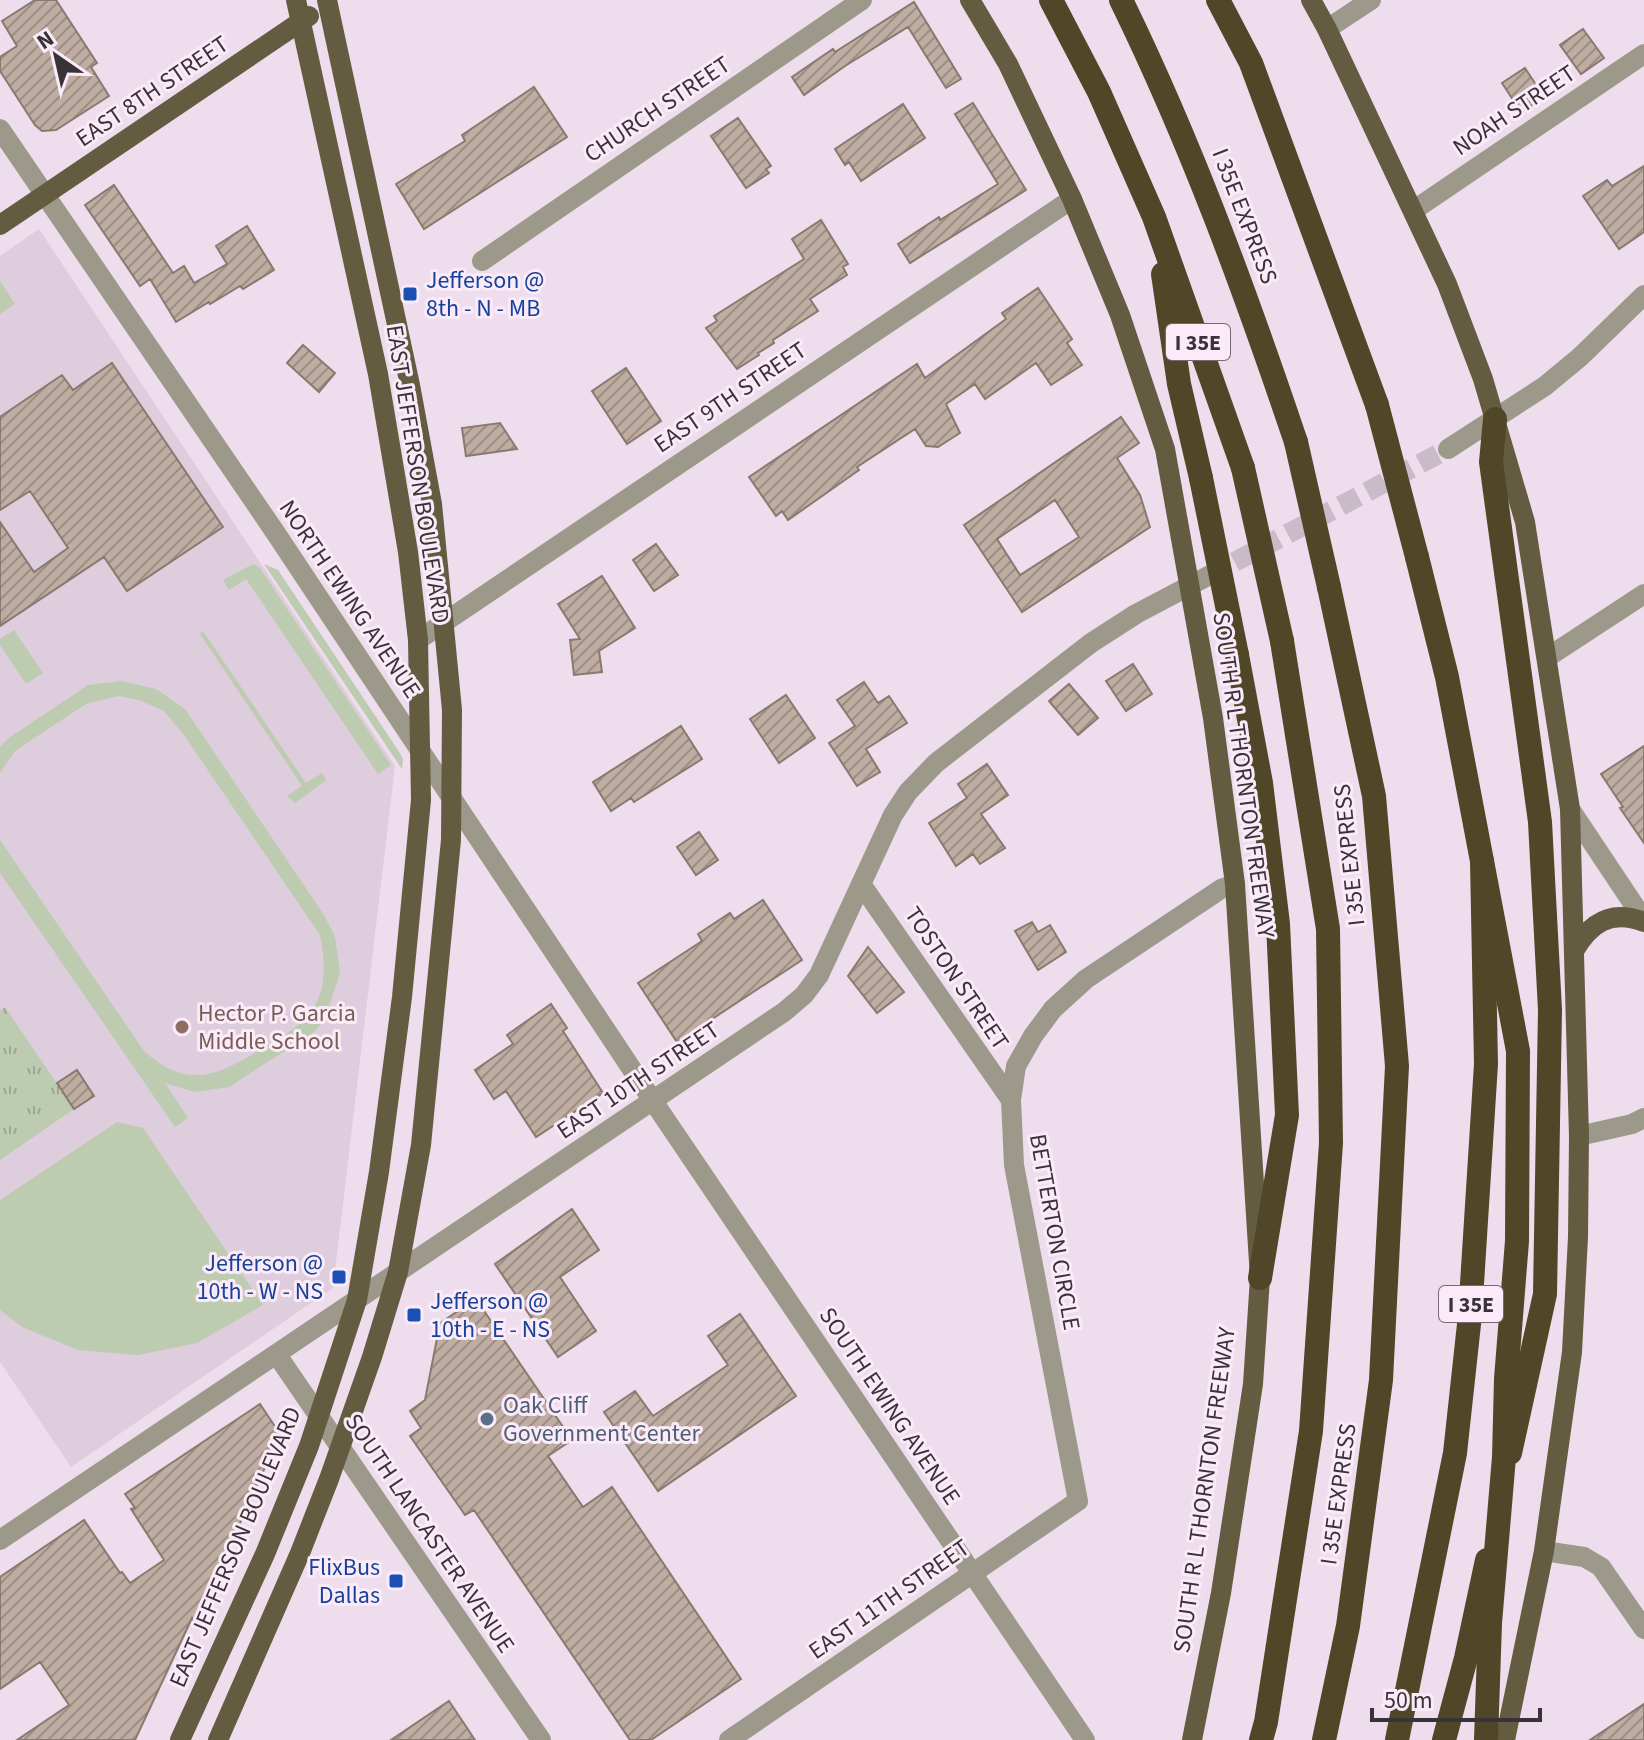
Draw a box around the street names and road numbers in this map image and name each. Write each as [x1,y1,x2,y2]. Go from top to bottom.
street label: EAST 8TH STREET [69,27,236,156]
street label: CHURCH STREET [577,47,738,171]
street label: NOAH STREET [1446,56,1583,165]
street label: I 35E EXPRESS [1203,143,1286,289]
street label: EAST JEFFERSON BOULEVARD [377,322,458,626]
road number: I 35E [1166,324,1230,360]
street label: EAST 9TH STREET [647,333,814,462]
street label: NORTH EWING AVENUE [270,493,429,705]
street label: SOUTH R L THORNTON FREEWAY [1203,610,1284,941]
street label: I 35E EXPRESS [1325,782,1374,928]
street label: TOSTON STREET [896,900,1018,1057]
street label: EAST 10TH STREET [550,1013,727,1148]
street label: BETTERTON CIRCLE [1020,1131,1089,1333]
road number: I 35E [1439,1286,1503,1322]
street label: SOUTH EWING AVENUE [810,1300,969,1512]
street label: SOUTH R L THORNTON FREEWAY [1164,1324,1245,1655]
street label: EAST JEFFERSON BOULEVARD [160,1401,311,1693]
street label: SOUTH LANCASTER AVENUE [336,1406,523,1660]
street label: I 35E EXPRESS [1311,1421,1366,1567]
street label: EAST 11TH STREET [801,1531,977,1668]

